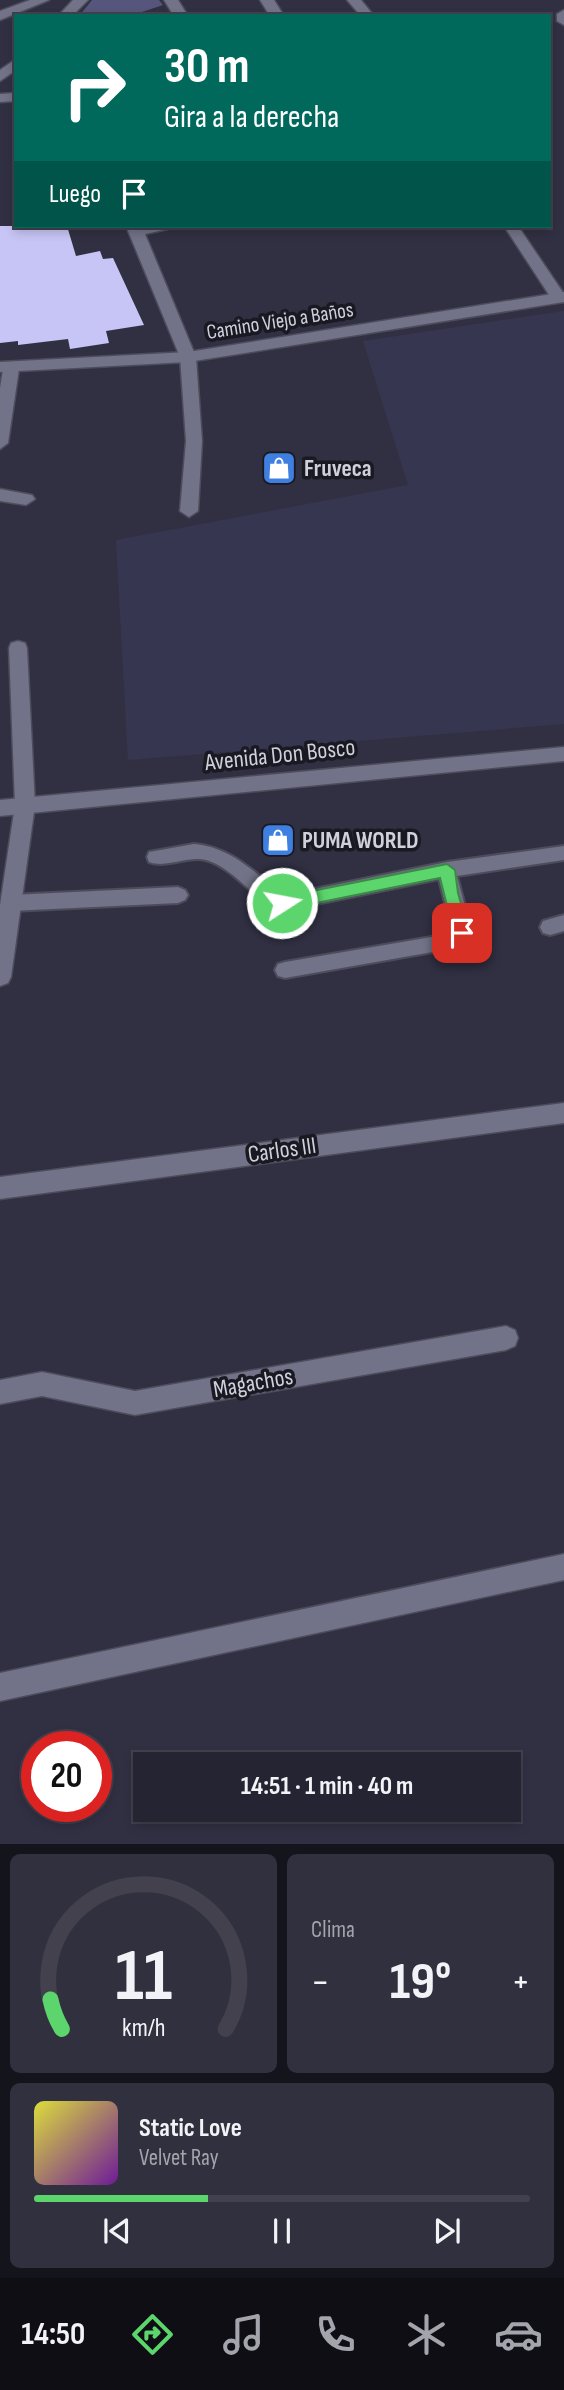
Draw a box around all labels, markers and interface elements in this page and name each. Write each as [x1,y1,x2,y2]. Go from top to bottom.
text: 30 m [164,38,249,97]
icon: right [49,42,140,133]
text: Gira a la derecha [164,98,339,137]
icon: arrive [115,175,153,213]
text: Luego [49,179,101,210]
street label: Camino Viejo a Baños [205,297,355,345]
shop icon: Fruveca [260,449,298,487]
place label: Fruveca [304,454,372,483]
street label: Avenida Don Bosco [202,733,357,777]
shop icon: PUMA WORLD [259,821,297,859]
place label: PUMA WORLD [302,826,418,855]
position arrow [245,866,319,940]
pin [432,903,492,963]
icon: arrive [443,914,481,952]
street label: Carlos III [246,1131,318,1169]
street label: Magachos [211,1362,295,1404]
speed limit sign: 20 [21,1731,112,1822]
text: 14:51 · 1 min · 40 m [241,1771,413,1802]
text: Clima [311,1916,355,1944]
text: 11 [115,1934,172,2022]
text: 19° [390,1951,451,2014]
text: − [311,1960,330,2005]
text: + [511,1960,530,2005]
text: km/h [122,2013,165,2044]
text: Static Love [139,2113,242,2144]
text: Velvet Ray [139,2144,219,2172]
icon: previous [98,2212,136,2250]
icon: pause [263,2212,301,2250]
icon: next [428,2212,466,2250]
icon: directions [128,2310,177,2359]
icon: music [219,2310,268,2359]
icon: phone [311,2310,360,2359]
icon: climate [402,2310,451,2359]
icon: car [494,2310,543,2359]
text: 14:50 [21,2315,85,2354]

